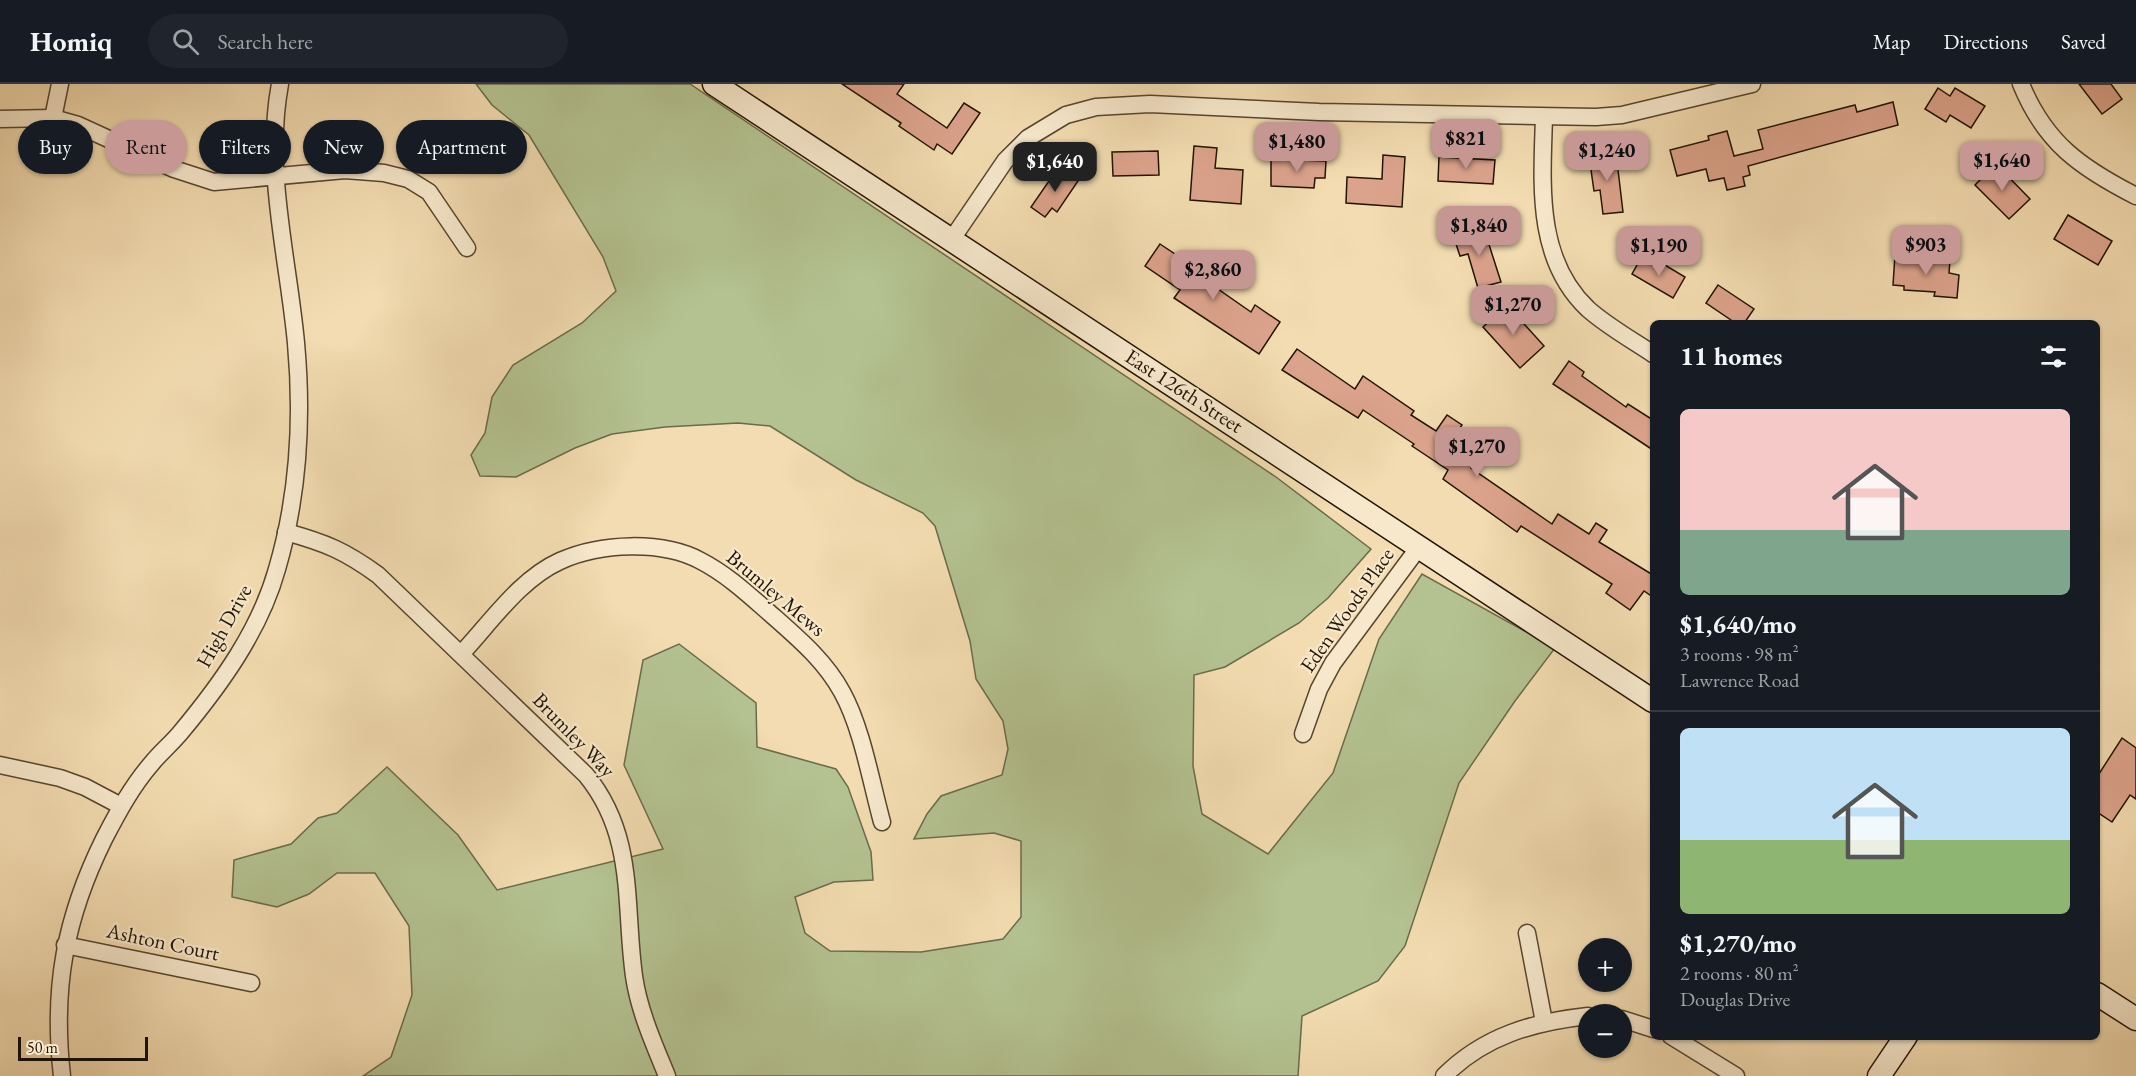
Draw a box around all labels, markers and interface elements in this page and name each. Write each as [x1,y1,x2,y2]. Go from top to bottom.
search box [148,14,568,68]
text: Homiq [30,23,112,59]
icon: search [169,25,202,58]
text: Search here [217,27,313,56]
text: Map [1873,28,1910,55]
text: Directions [1943,28,2028,55]
text: Saved [2061,28,2106,55]
pin: $821 [1430,119,1502,170]
chip: Buy [18,120,93,174]
chip: Rent [105,120,187,174]
chip: Filters [199,120,291,174]
chip: New [303,120,384,174]
chip: Apartment [396,120,527,174]
pin: $1,480 [1248,122,1346,173]
text: $821 [1446,125,1486,151]
text: $1,480 [1269,128,1325,154]
pin: $1,240 [1558,131,1656,182]
text: $1,240 [1579,137,1635,163]
pin: $1,640 [1953,141,2051,192]
pin: $1,640 [1006,142,1104,193]
text: $1,640 [1974,147,2030,173]
text: $1,640 [1027,148,1083,174]
pin: $1,840 [1430,206,1528,257]
text: $1,840 [1451,212,1507,238]
pin: $903 [1890,225,1962,276]
pin: $1,190 [1610,226,1708,277]
text: $903 [1906,231,1946,257]
text: $1,190 [1631,232,1687,258]
pin: $2,860 [1164,250,1262,301]
text: $2,860 [1185,256,1241,282]
pin: $1,270 [1464,285,1562,336]
text: $1,270 [1485,291,1541,317]
text: 11 homes [1680,339,1782,373]
icon: filters [2037,340,2070,373]
street label: East 126th Street [1120,342,1249,439]
pin: $1,270 [1428,427,1526,478]
text: $1,270 [1449,433,1505,459]
icon: home [1821,448,1929,556]
street label: Eden Woods Place [1294,542,1400,677]
street label: Brumley Mews [721,543,832,642]
street label: High Drive [190,579,257,672]
text: $1,640/mo [1680,607,1796,641]
text: 3 rooms · 98 m² [1680,641,1799,667]
text: Lawrence Road [1680,667,1799,693]
street label: Brumley Way [527,686,622,783]
icon: home [1821,767,1929,875]
street label: Ashton Court [103,916,222,967]
text: $1,270/mo [1680,926,1796,960]
map controls [1578,938,1632,1058]
button: + [1578,938,1632,992]
text: 2 rooms · 80 m² [1680,960,1799,986]
text: Douglas Drive [1680,986,1790,1012]
button: − [1578,1004,1632,1058]
scale bar [18,1034,148,1062]
text: 50 m [27,1037,58,1058]

